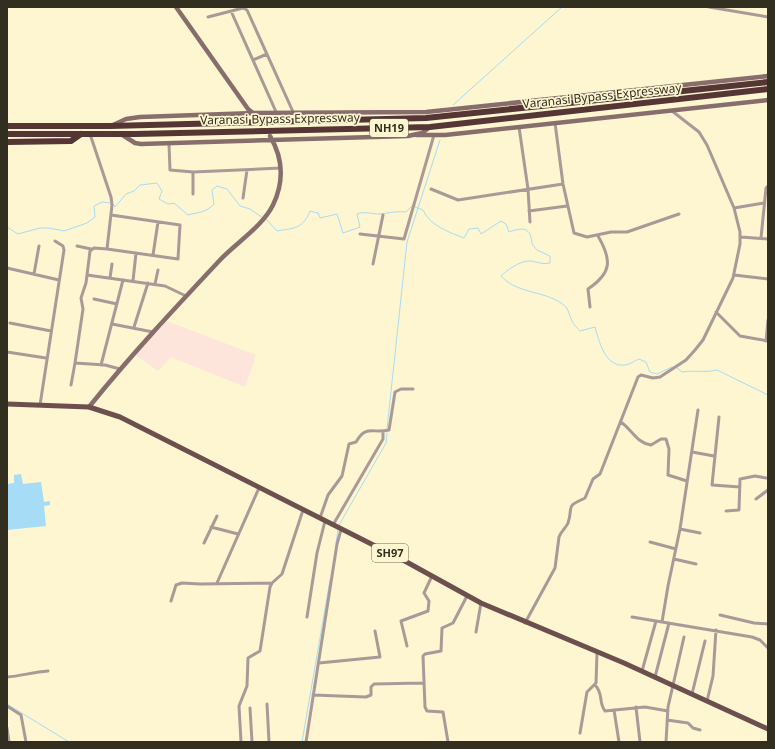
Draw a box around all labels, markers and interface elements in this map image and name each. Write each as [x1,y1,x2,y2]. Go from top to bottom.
street label: Varanasi Bypass Expressway [522,79,683,112]
street label: Varanasi Bypass Expressway [200,109,361,128]
road number: NH19 [370,119,408,137]
road number: SH97 [372,544,408,562]

